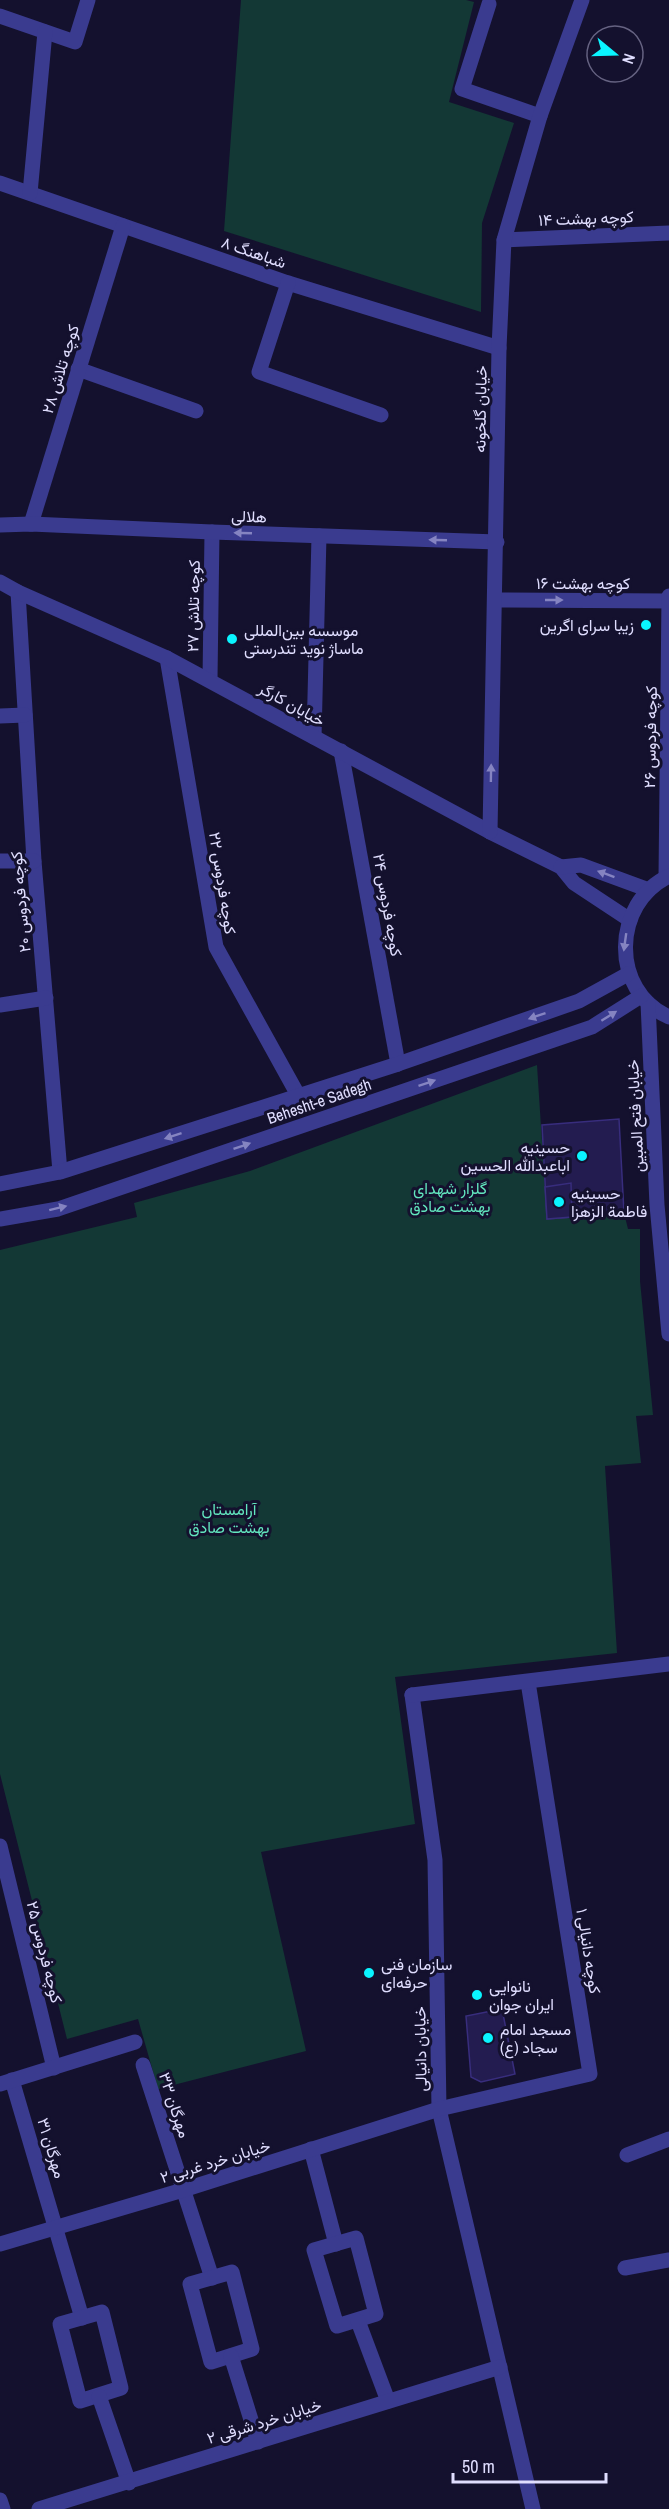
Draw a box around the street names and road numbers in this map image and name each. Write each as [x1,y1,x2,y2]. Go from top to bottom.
street label: کوچه بهشت ۱۴ [538,205,634,232]
street label: شباهنگ ۸ [219,231,289,273]
street label: کوچه تلاش ۲۸ [36,322,85,417]
street label: خیابان گلخونه [468,365,492,453]
street label: هلالی [231,504,267,528]
street label: کوچه تلاش ۲۷ [181,560,206,652]
street label: کوچه بهشت ۱۶ [536,572,630,595]
street label: خیابان کارگر [254,676,329,731]
street label: کوچه فردوس ۲۶ [638,686,663,789]
street label: کوچه فردوس ۲۲ [203,830,242,936]
street label: کوچه فردوس ۲۰ [5,850,36,954]
street label: کوچه فردوس ۲۴ [367,852,408,958]
street label: خیابان فتح المبین [621,1059,650,1173]
street label: Behesht-e Sadegh [264,1073,374,1129]
street label: کوچه فردوس ۲۵ [21,1899,68,2005]
street label: کوچه دانیالی ۱ [570,1907,607,1995]
street label: خیابان دانیالی [408,2006,432,2092]
street label: مهرگان ۳۳ [154,2069,196,2141]
street label: مهرگان ۳۱ [32,2115,72,2181]
street label: خیابان خرد غربی ۲ [157,2134,273,2188]
street label: خیابان خرد شرقی ۲ [204,2393,324,2449]

